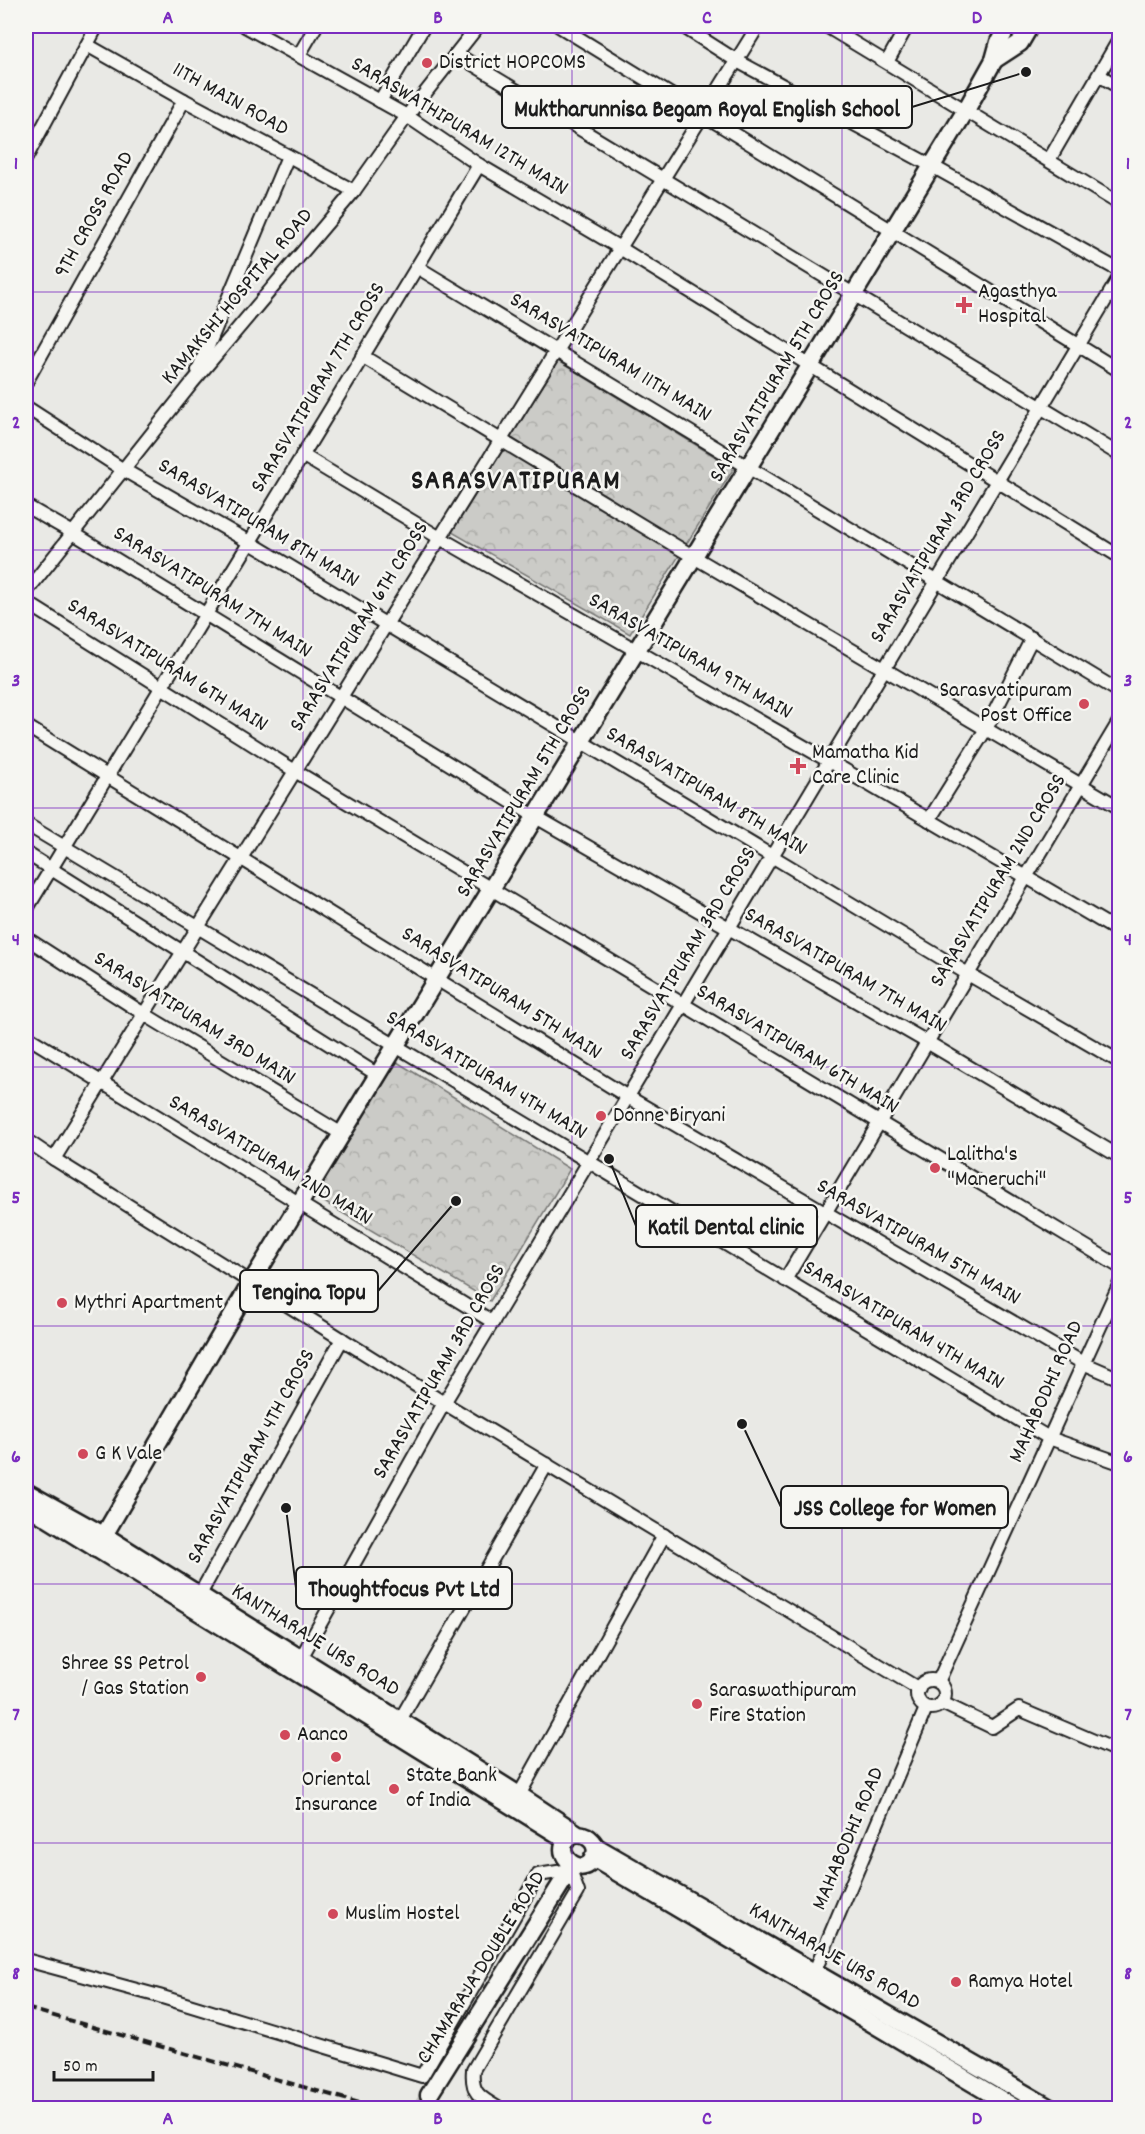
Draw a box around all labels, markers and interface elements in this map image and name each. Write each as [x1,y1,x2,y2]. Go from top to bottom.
text: A [163,5,174,33]
text: B [433,5,443,33]
text: C [702,5,712,33]
text: D [972,5,983,33]
place label: District HOPCOMS [439,48,586,79]
street label: SARASWATHIPURAM 12TH MAIN [344,50,574,204]
street label: 11TH MAIN ROAD [166,55,294,145]
marker: District HOPCOMS [420,56,434,70]
callout: Muktharunnisa Begam Royal English School [502,86,912,128]
text: Muktharunnisa Begam Royal English School [514,94,900,128]
street label: 9TH CROSS ROAD [47,146,143,284]
text: 1 [14,151,18,179]
text: 1 [1126,151,1130,179]
street label: KAMAKSHI HOSPITAL ROAD [155,202,321,392]
street label: SARASVATIPURAM 5TH CROSS [702,265,854,489]
street label: SARASVATIPURAM 7TH CROSS [244,277,394,499]
place label: Agasthya Hospital [978,277,1057,333]
street label: SARASVATIPURAM 11TH MAIN [503,285,717,431]
marker: Agasthya Hospital [955,296,973,314]
text: 2 [12,410,20,438]
text: 2 [1124,410,1132,438]
street label: SARASVATIPURAM 3RD CROSS [863,424,1015,650]
street label: SARASVATIPURAM 8TH MAIN [151,451,365,597]
district label: SARASVATIPURAM [411,463,621,503]
street label: SARASVATIPURAM 6TH CROSS [282,516,438,738]
street label: SARASVATIPURAM 7TH MAIN [106,519,318,667]
street label: SARASVATIPURAM 9TH MAIN [582,586,798,728]
street label: SARASVATIPURAM 6TH MAIN [60,591,274,741]
text: 3 [12,668,20,696]
text: 3 [1124,668,1132,696]
place label: Sarasvatipuram Post Office [939,676,1072,732]
street label: SARASVATIPURAM 5TH CROSS [449,680,601,904]
marker: Sarasvatipuram Post Office [1077,697,1091,711]
street label: SARASVATIPURAM 8TH MAIN [599,719,813,865]
place label: Mamatha Kid Care Clinic [812,738,919,794]
marker: Mamatha Kid Care Clinic [789,757,807,775]
street label: SARASVATIPURAM 2ND CROSS [923,768,1075,994]
street label: SARASVATIPURAM 3RD CROSS [613,841,765,1067]
street label: SARASVATIPURAM 7TH MAIN [738,900,952,1042]
street label: SARASVATIPURAM 5TH MAIN [395,920,607,1068]
text: 4 [12,927,20,955]
text: 4 [1124,927,1132,955]
street label: SARASVATIPURAM 3RD MAIN [87,944,301,1094]
street label: SARASVATIPURAM 6TH MAIN [690,977,904,1123]
street label: SARASVATIPURAM 4TH MAIN [379,1003,593,1149]
street label: SARASVATIPURAM 2ND MAIN [162,1088,378,1234]
place label: Donne Biryani [613,1101,725,1132]
marker: Donne Biryani [594,1109,608,1123]
place label: Lalitha's "Maneruchi" [947,1140,1046,1196]
marker: Lalitha's "Maneruchi" [928,1161,942,1175]
street label: SARASVATIPURAM 5TH MAIN [810,1172,1026,1314]
text: 5 [11,1185,21,1213]
text: 5 [1123,1185,1133,1213]
callout: Katil Dental clinic [636,1205,817,1247]
text: Katil Dental clinic [647,1212,805,1246]
street label: SARASVATIPURAM 4TH MAIN [796,1253,1010,1399]
street label: SARASVATIPURAM 3RD CROSS [366,1259,514,1485]
callout: Tengina Topu [240,1270,378,1312]
text: Tengina Topu [252,1277,366,1311]
place label: Mythri Apartment [74,1288,223,1319]
marker: Mythri Apartment [55,1296,69,1310]
street label: MAHABODHI ROAD [1002,1316,1092,1468]
street label: SARASVATIPURAM 4TH CROSS [180,1344,324,1570]
place label: G K Vale [95,1439,162,1470]
text: 6 [11,1444,21,1472]
text: 6 [1123,1444,1133,1472]
marker: G K Vale [76,1447,90,1461]
callout: JSS College for Women [781,1486,1008,1528]
text: JSS College for Women [794,1493,996,1527]
callout: Thoughtfocus Pvt Ltd [296,1567,512,1609]
text: Thoughtfocus Pvt Ltd [308,1574,500,1608]
street label: KANTHARAJE URS ROAD [225,1577,405,1705]
place label: Shree SS Petrol / Gas Station [61,1649,189,1705]
marker: Shree SS Petrol / Gas Station [194,1670,208,1684]
place label: Saraswathipuram Fire Station [709,1676,857,1732]
marker: Saraswathipuram Fire Station [690,1697,704,1711]
text: 7 [12,1702,20,1730]
text: 7 [1124,1702,1132,1730]
place label: Aanco [297,1720,348,1751]
marker: Aanco [278,1728,292,1742]
marker: Oriental Insurance [329,1750,343,1764]
place label: State Bank of India [406,1761,497,1817]
street label: MAHABODHI ROAD [805,1763,893,1915]
place label: Oriental Insurance [295,1765,377,1821]
marker: State Bank of India [387,1782,401,1796]
street label: CHAMARAJA DOUBLE ROAD [410,1865,554,2071]
street label: KANTHARAJE URS ROAD [742,1895,926,2019]
place label: Muslim Hostel [345,1899,459,1930]
marker: Muslim Hostel [326,1907,340,1921]
text: 8 [12,1961,20,1989]
text: 8 [1124,1961,1132,1989]
place label: Ramya Hotel [968,1967,1073,1998]
marker: Ramya Hotel [949,1975,963,1989]
scale bar [54,2044,153,2082]
text: 50 m [63,2055,98,2080]
text: A [163,2106,174,2134]
text: B [433,2106,443,2134]
text: C [702,2106,712,2134]
text: D [972,2106,983,2134]

